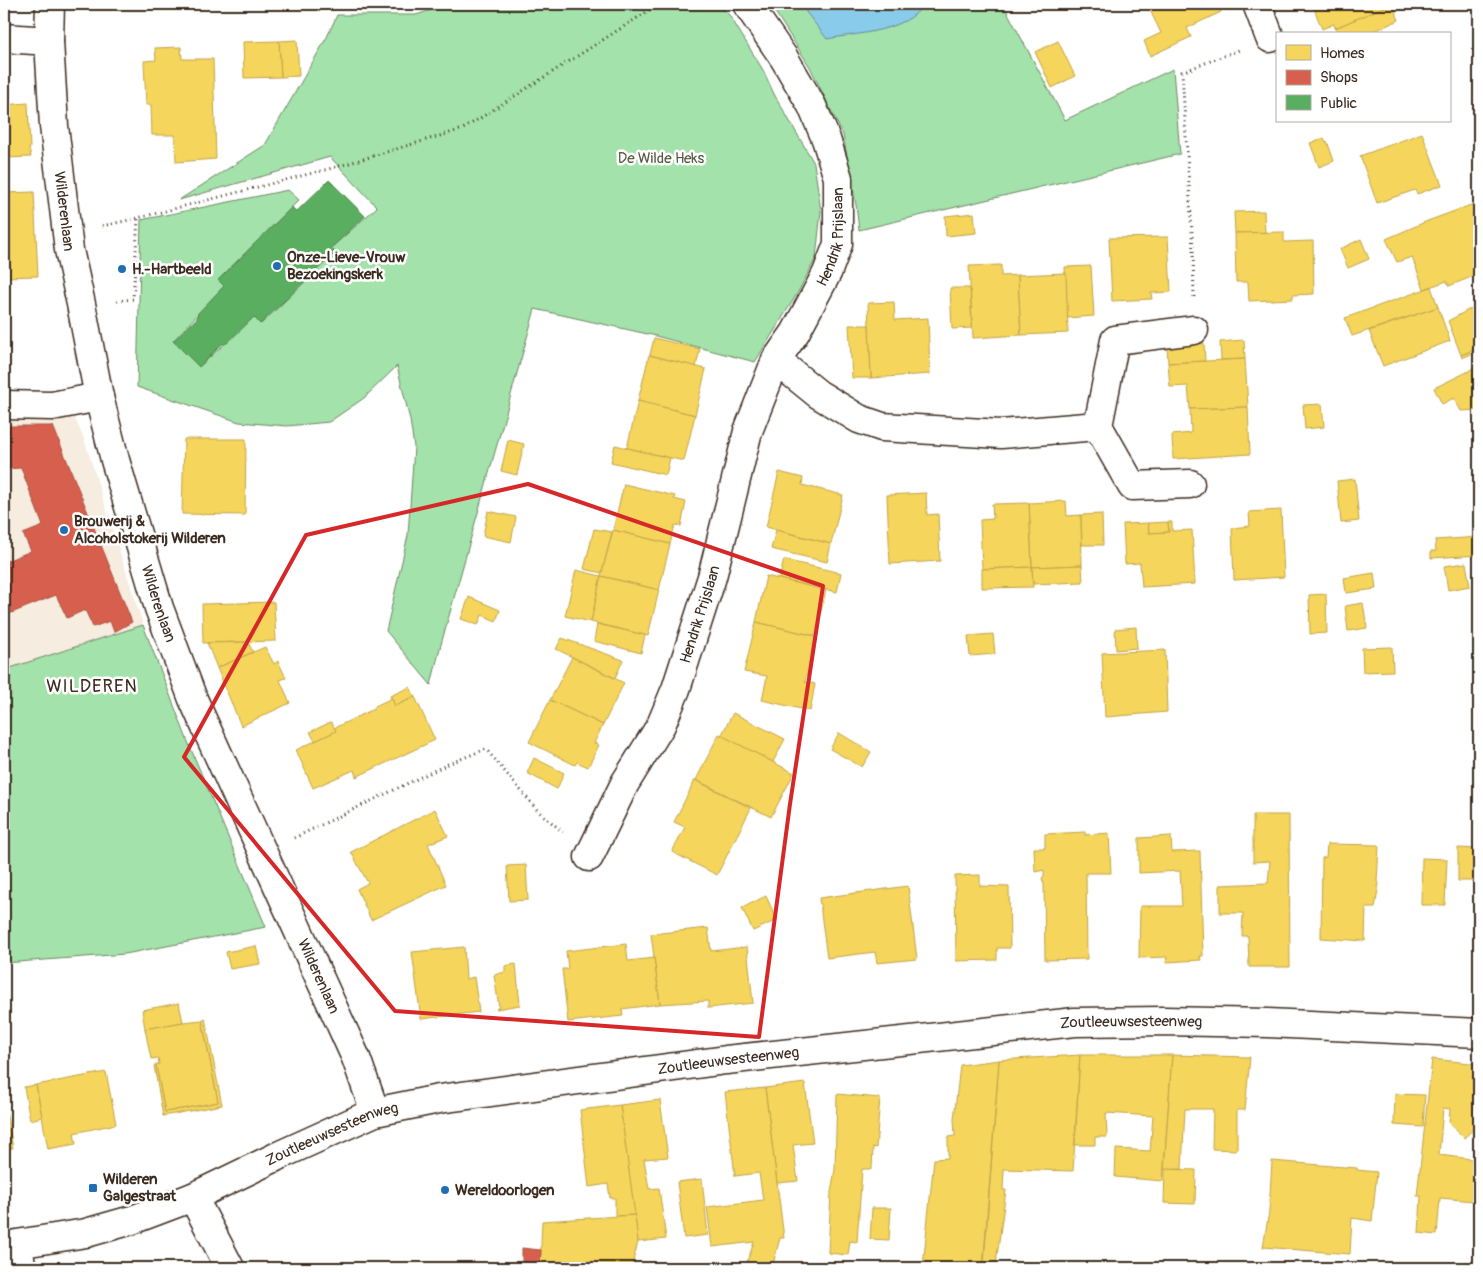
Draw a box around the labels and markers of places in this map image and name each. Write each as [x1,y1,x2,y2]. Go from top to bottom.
place label: Onze-Lieve-Vrouw Bezoekingskerk [287,248,406,284]
place label: H.-Hartbeeld [132,260,212,279]
marker: Onze-Lieve-Vrouw Bezoekingskerk [271,260,283,272]
marker: H.-Hartbeeld [116,263,128,275]
place label: Brouwerij & Alcoholstokerij Wilderen [74,512,226,548]
marker: Brouwerij & Alcoholstokerij Wilderen [58,524,70,536]
place label: Wilderen Galgestraat [103,1170,177,1206]
place label: Wereldoorlogen [455,1181,555,1200]
marker: Wilderen Galgestraat [87,1182,99,1194]
marker: Wereldoorlogen [439,1184,451,1196]

